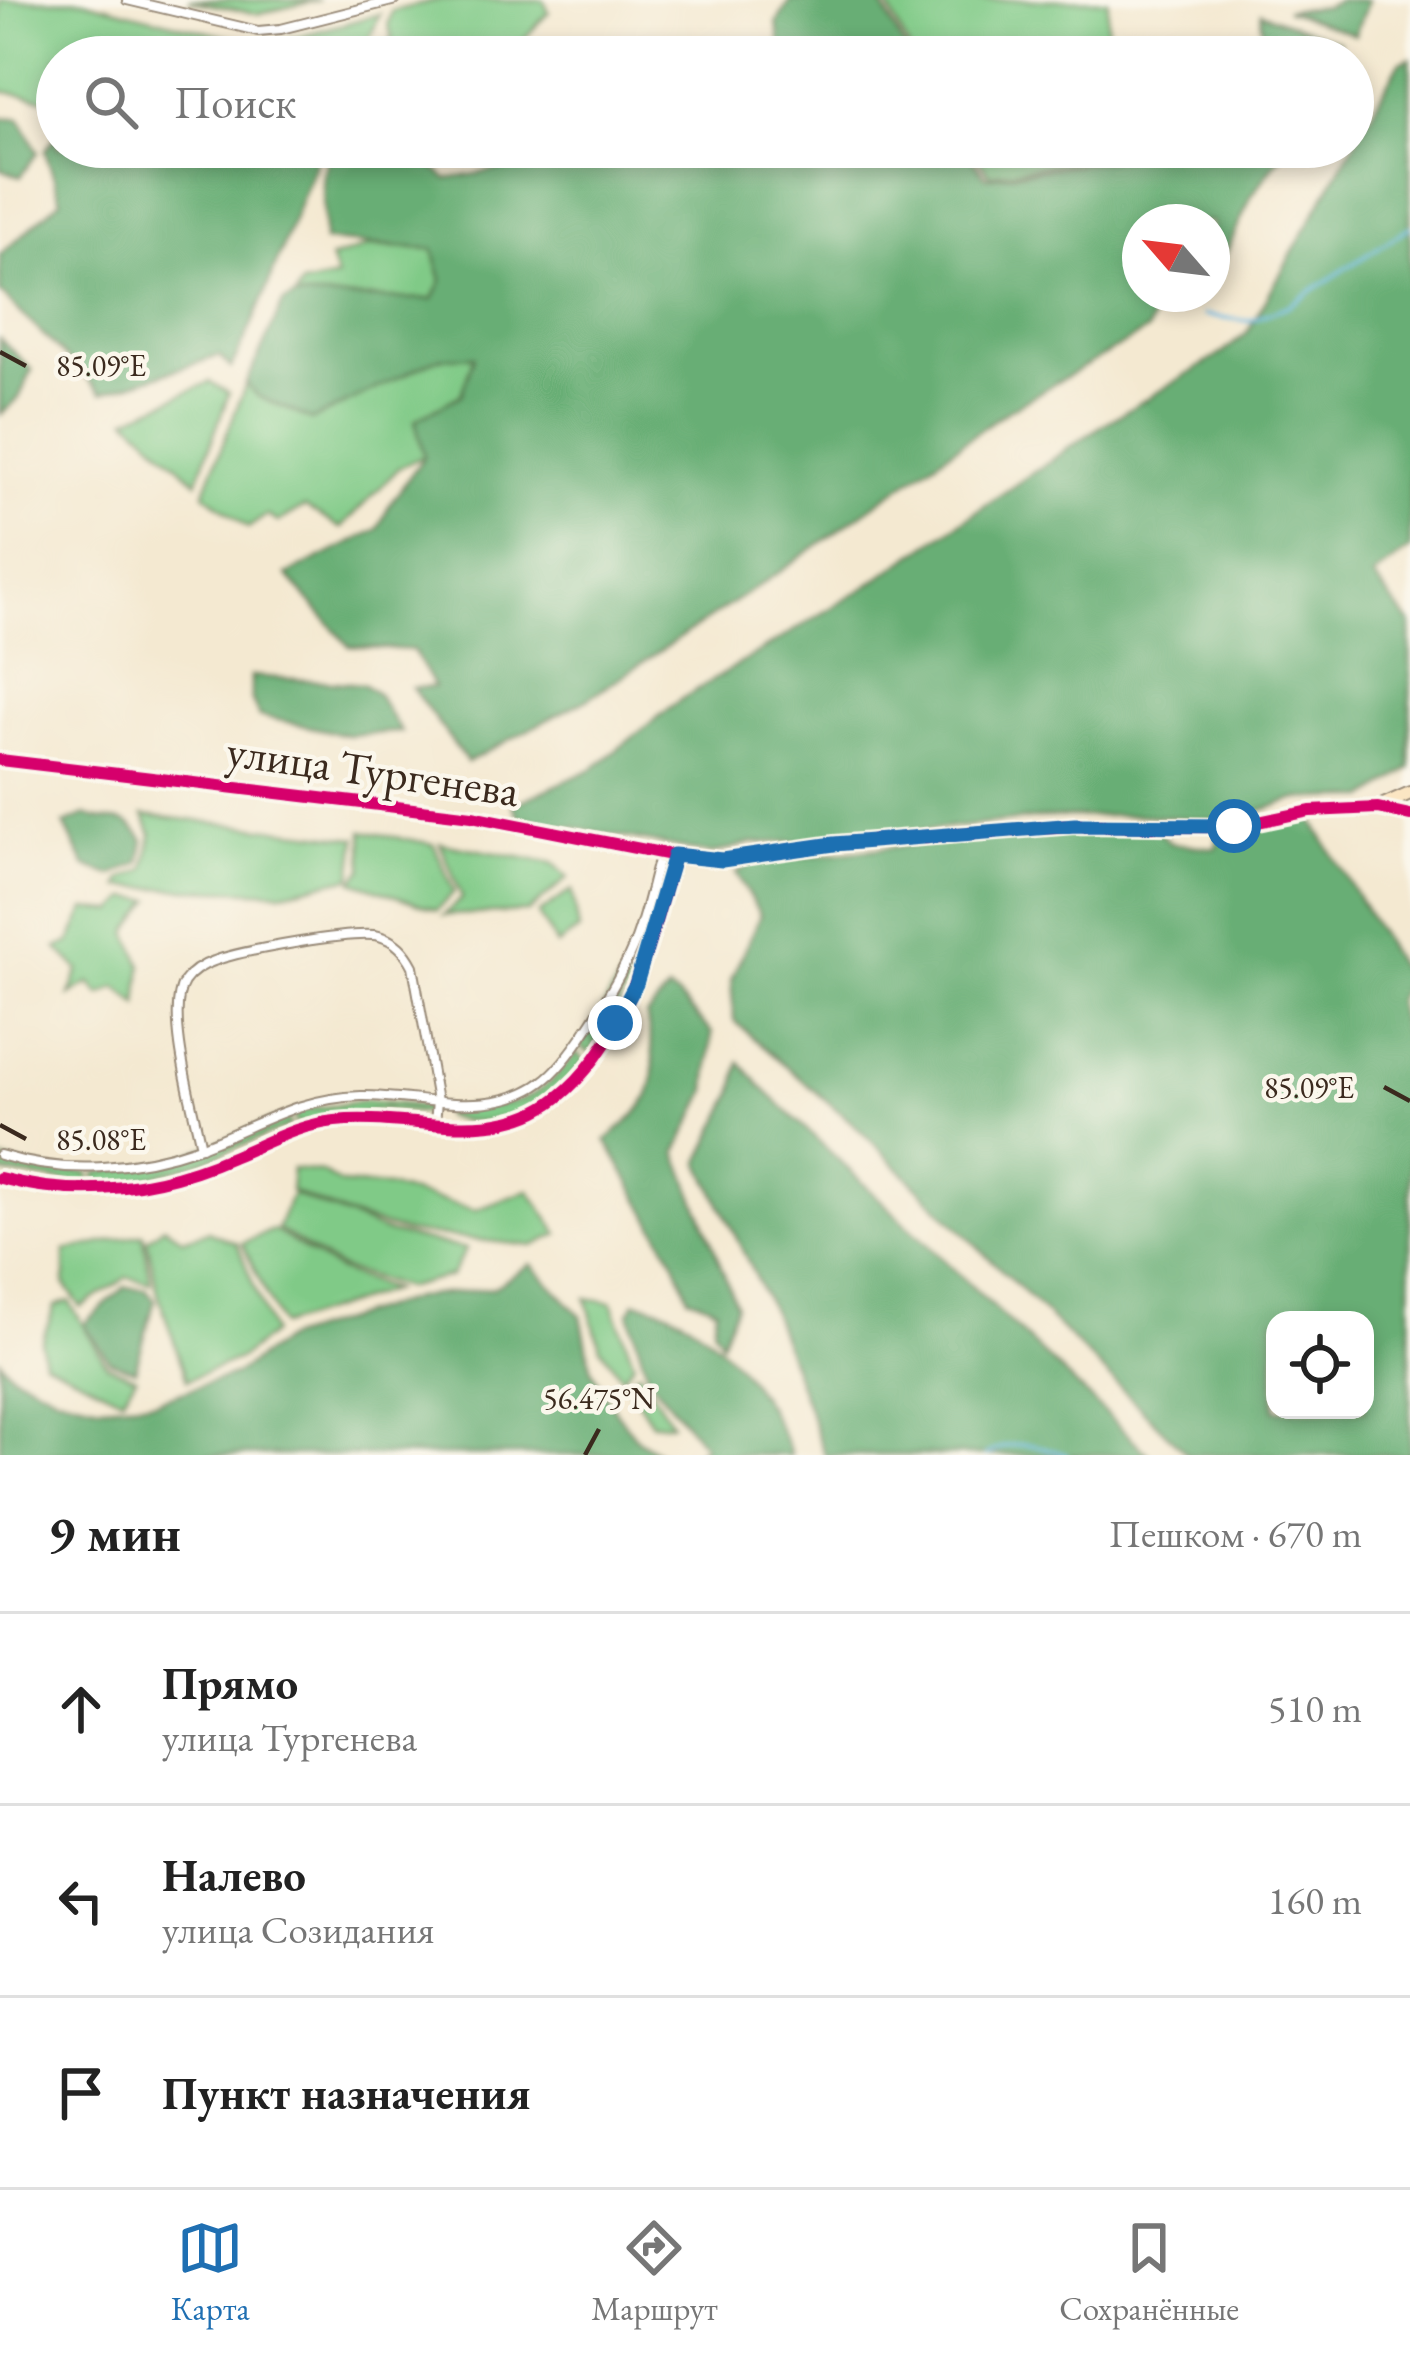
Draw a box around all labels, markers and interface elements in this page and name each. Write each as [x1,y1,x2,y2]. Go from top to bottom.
search box [36,36,1374,168]
icon: search [78,69,144,135]
text: Поиск [174,73,296,131]
north arrow [1122,204,1230,312]
text: 85.09°E [56,346,146,385]
street label: улица Тургенева [223,721,523,819]
route start [1207,799,1261,853]
route end [588,996,642,1050]
text: 85.09°E [1264,1068,1354,1107]
text: 85.08°E [56,1120,146,1159]
map controls [1266,1311,1374,1419]
button: locate [1266,1311,1374,1419]
text: 56.475°N [543,1379,655,1418]
text: 9 мин [48,1500,181,1566]
text: Пешком · 670 m [1109,1508,1362,1559]
text: Прямо [162,1654,298,1712]
icon: ahead [48,1676,114,1742]
text: 510 m [1268,1683,1362,1734]
text: улица Тургенева [162,1712,417,1763]
text: Налево [162,1846,306,1904]
icon: left [48,1868,114,1934]
text: 160 m [1268,1875,1362,1926]
text: улица Созидания [162,1904,434,1955]
icon: arrive [48,2060,114,2126]
text: Пункт назначения [162,2064,531,2122]
tab: Карта [171,2215,250,2330]
tab: Маршрут [591,2215,718,2330]
tab: Сохранённые [1059,2215,1239,2330]

